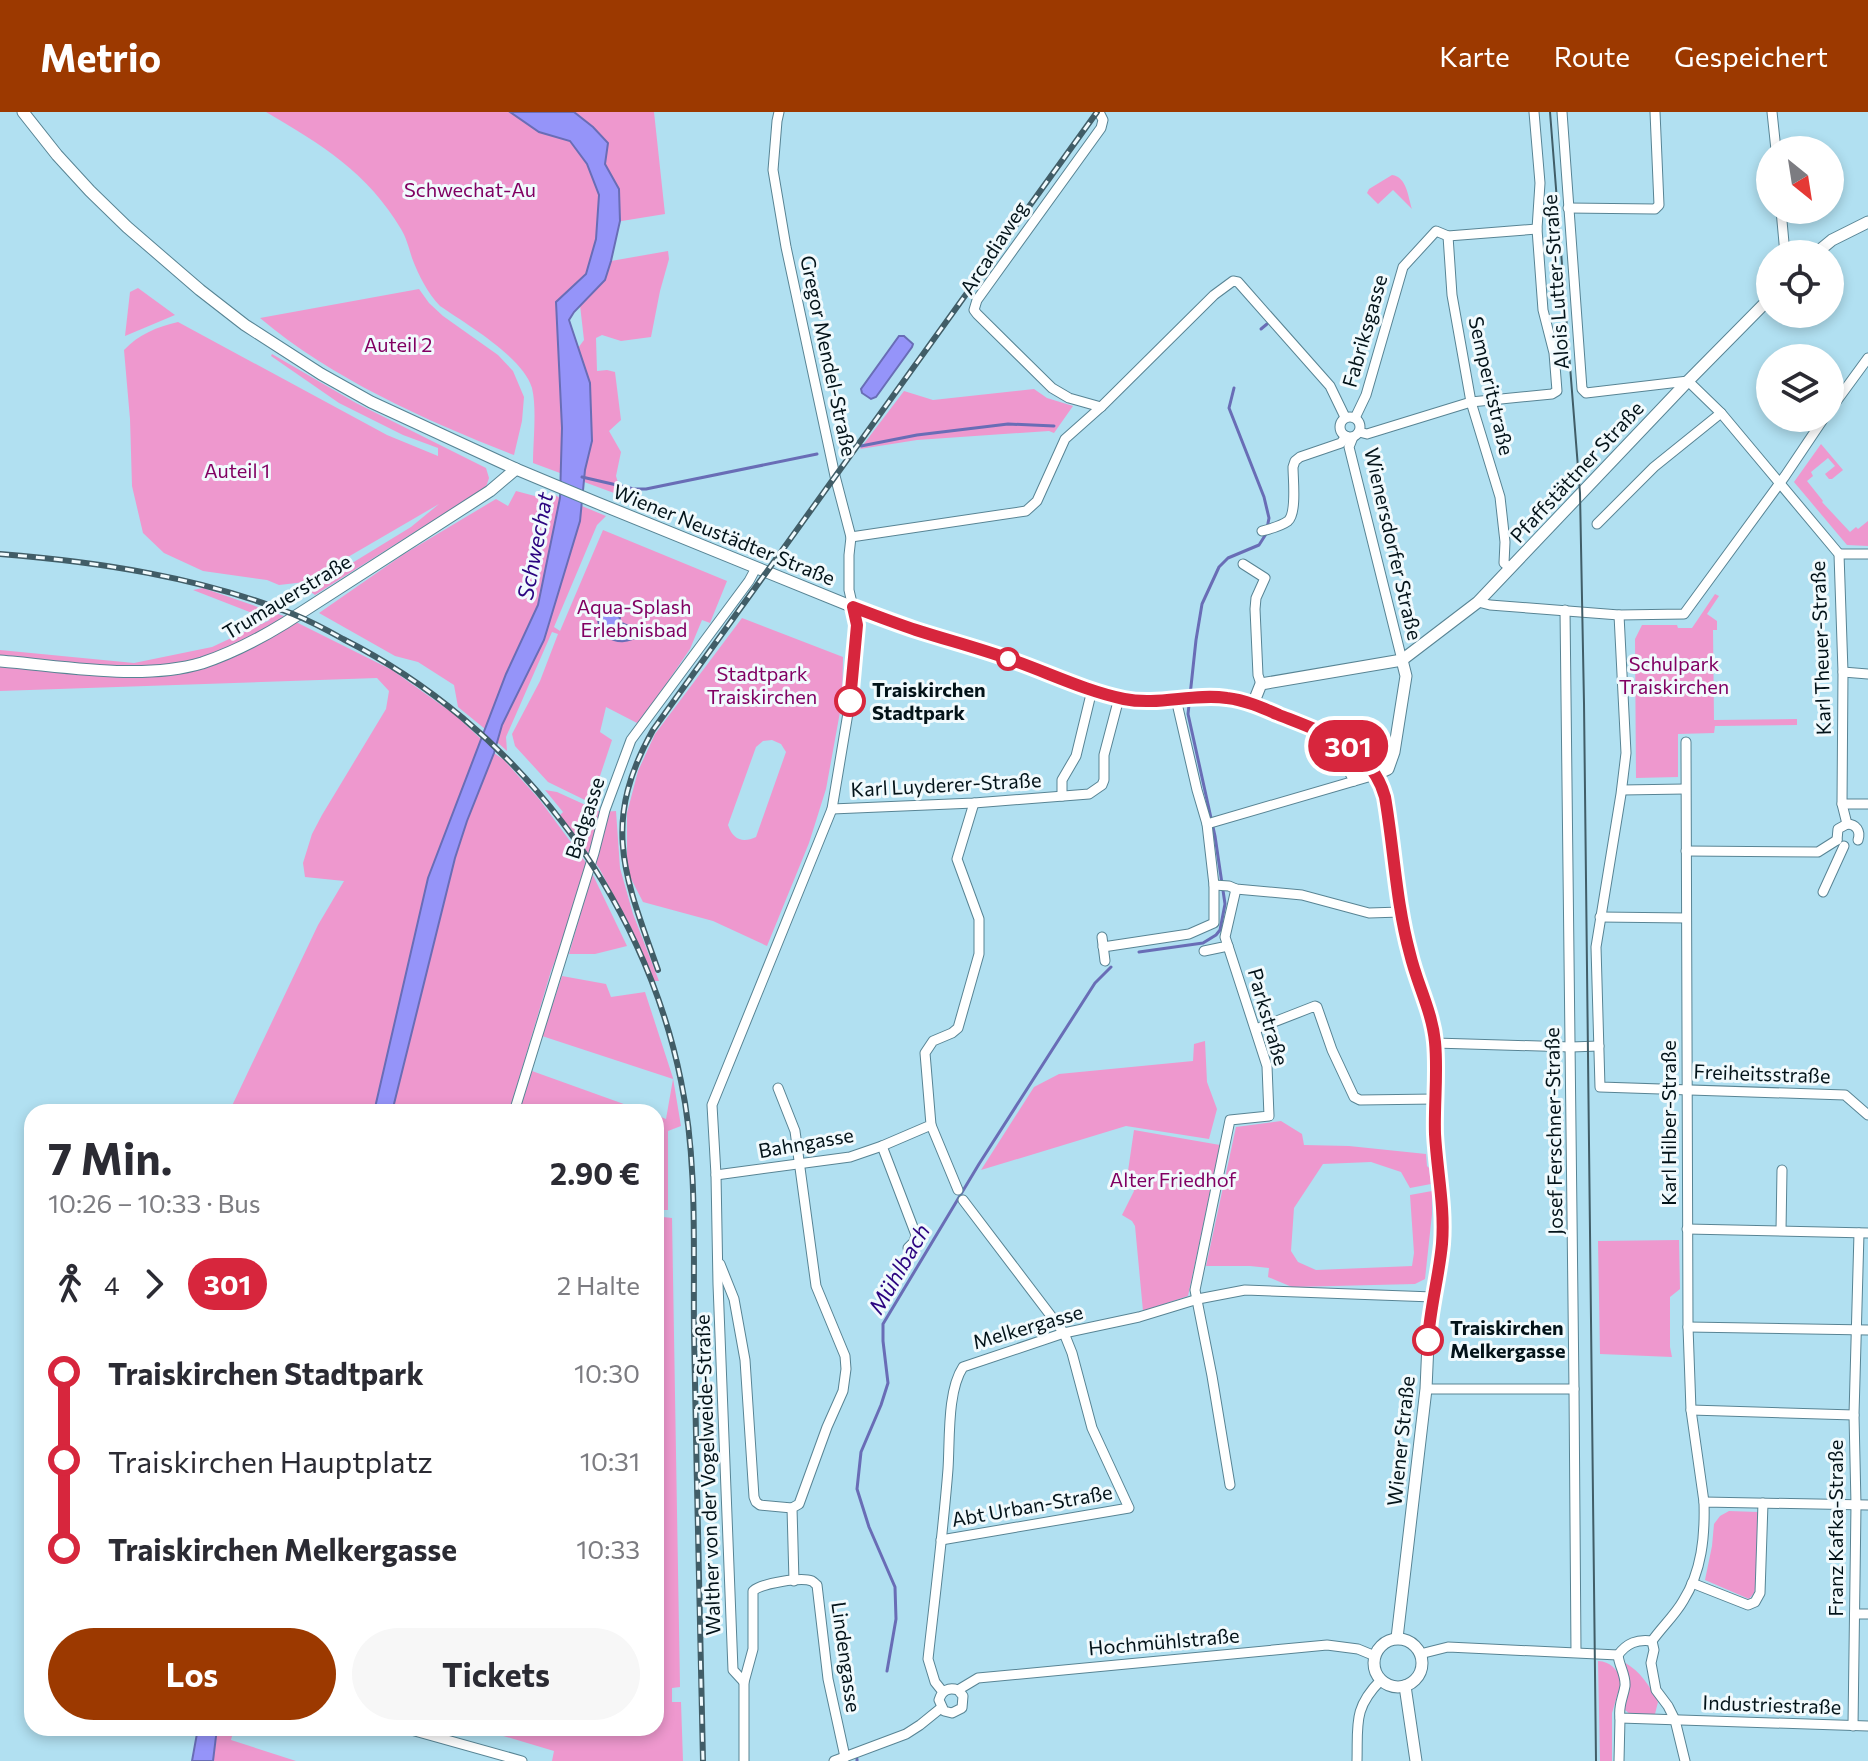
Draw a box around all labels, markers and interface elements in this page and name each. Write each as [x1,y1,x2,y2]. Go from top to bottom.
text: Metrio [40,33,161,80]
text: Karte [1439,39,1510,73]
text: Route [1554,39,1630,73]
text: Gespeichert [1674,39,1828,73]
north arrow [1756,136,1844,224]
map controls [1756,136,1844,432]
park label: Schwechat-Au [404,177,536,201]
street label: Alois Lutter-Straße [1537,194,1573,370]
street label: Arcadiaweg [954,196,1032,298]
button: locate [1756,240,1844,328]
street label: Gregor Mendel-Straße [796,253,862,458]
street label: Fabriksgasse [1336,272,1392,390]
street label: Semperitstraße [1464,314,1520,457]
park label: Auteil 2 [364,332,432,356]
button: layers [1756,344,1844,432]
street label: Pfaffstättner Straße [1505,396,1648,547]
street label: Wienersdorfer Straße [1360,445,1428,642]
park label: Auteil 1 [204,458,270,482]
street label: Wiener Neustädter Straße [610,479,839,590]
water label: Schwechat [511,489,558,602]
street label: Trumauerstraße [218,548,355,644]
street label: Karl Theuer-Straße [1805,560,1835,736]
park label: Aqua-Splash Erlebnisbad [577,594,691,641]
unlabelled marker [997,648,1019,670]
park label: Schulpark Traiskirchen [1619,651,1729,698]
park label: Stadtpark Traiskirchen [707,661,817,708]
place label: Traiskirchen Stadtpark [872,677,986,724]
marker: Traiskirchen Stadtpark [835,686,865,716]
line badge: 301 [1302,720,1394,772]
text: 301 [1324,729,1372,763]
street label: Karl Luyderer-Straße [850,767,1042,801]
street label: Badgasse [560,774,609,862]
street label: Parkstraße [1244,965,1294,1068]
street label: Josef Ferschner-Straße [1539,1027,1567,1235]
street label: Karl Hilber-Straße [1656,1040,1680,1206]
street label: Freiheitsstraße [1693,1059,1831,1087]
street label: Bahngasse [756,1122,855,1162]
text: 7 Min. [48,1130,172,1184]
text: 2.90 € [550,1154,640,1191]
park label: Alter Friedhof [1110,1167,1237,1191]
text: 10:26 – 10:33 · Bus [48,1187,261,1218]
water label: Mühlbach [862,1219,935,1319]
icon: walk [48,1262,92,1306]
icon: forward [132,1262,176,1306]
text: 301 [204,1267,251,1301]
text: 4 [104,1269,120,1300]
text: 2 Halte [557,1269,640,1300]
street label: Melkergasse [970,1299,1086,1353]
street label: Walther von der Vogelweide-Straße [689,1314,725,1636]
place label: Traiskirchen Melkergasse [1450,1315,1565,1362]
marker: Traiskirchen Melkergasse [1413,1325,1443,1355]
text: Traiskirchen Stadtpark [108,1354,424,1391]
text: 10:30 [574,1357,640,1388]
street label: Wiener Straße [1381,1375,1419,1507]
street label: Franz Kafka-Straße [1823,1440,1847,1616]
text: Traiskirchen Hauptplatz [108,1442,433,1479]
text: 10:31 [580,1445,640,1476]
street label: Abt Urban-Straße [949,1479,1114,1531]
text: Traiskirchen Melkergasse [108,1530,457,1567]
text: 10:33 [576,1533,640,1564]
street label: Lindengasse [827,1600,867,1714]
street label: Hochmühlstraße [1087,1622,1240,1660]
button: Los [48,1628,336,1720]
button: Tickets [352,1628,640,1720]
street label: Industriestraße [1702,1690,1842,1718]

